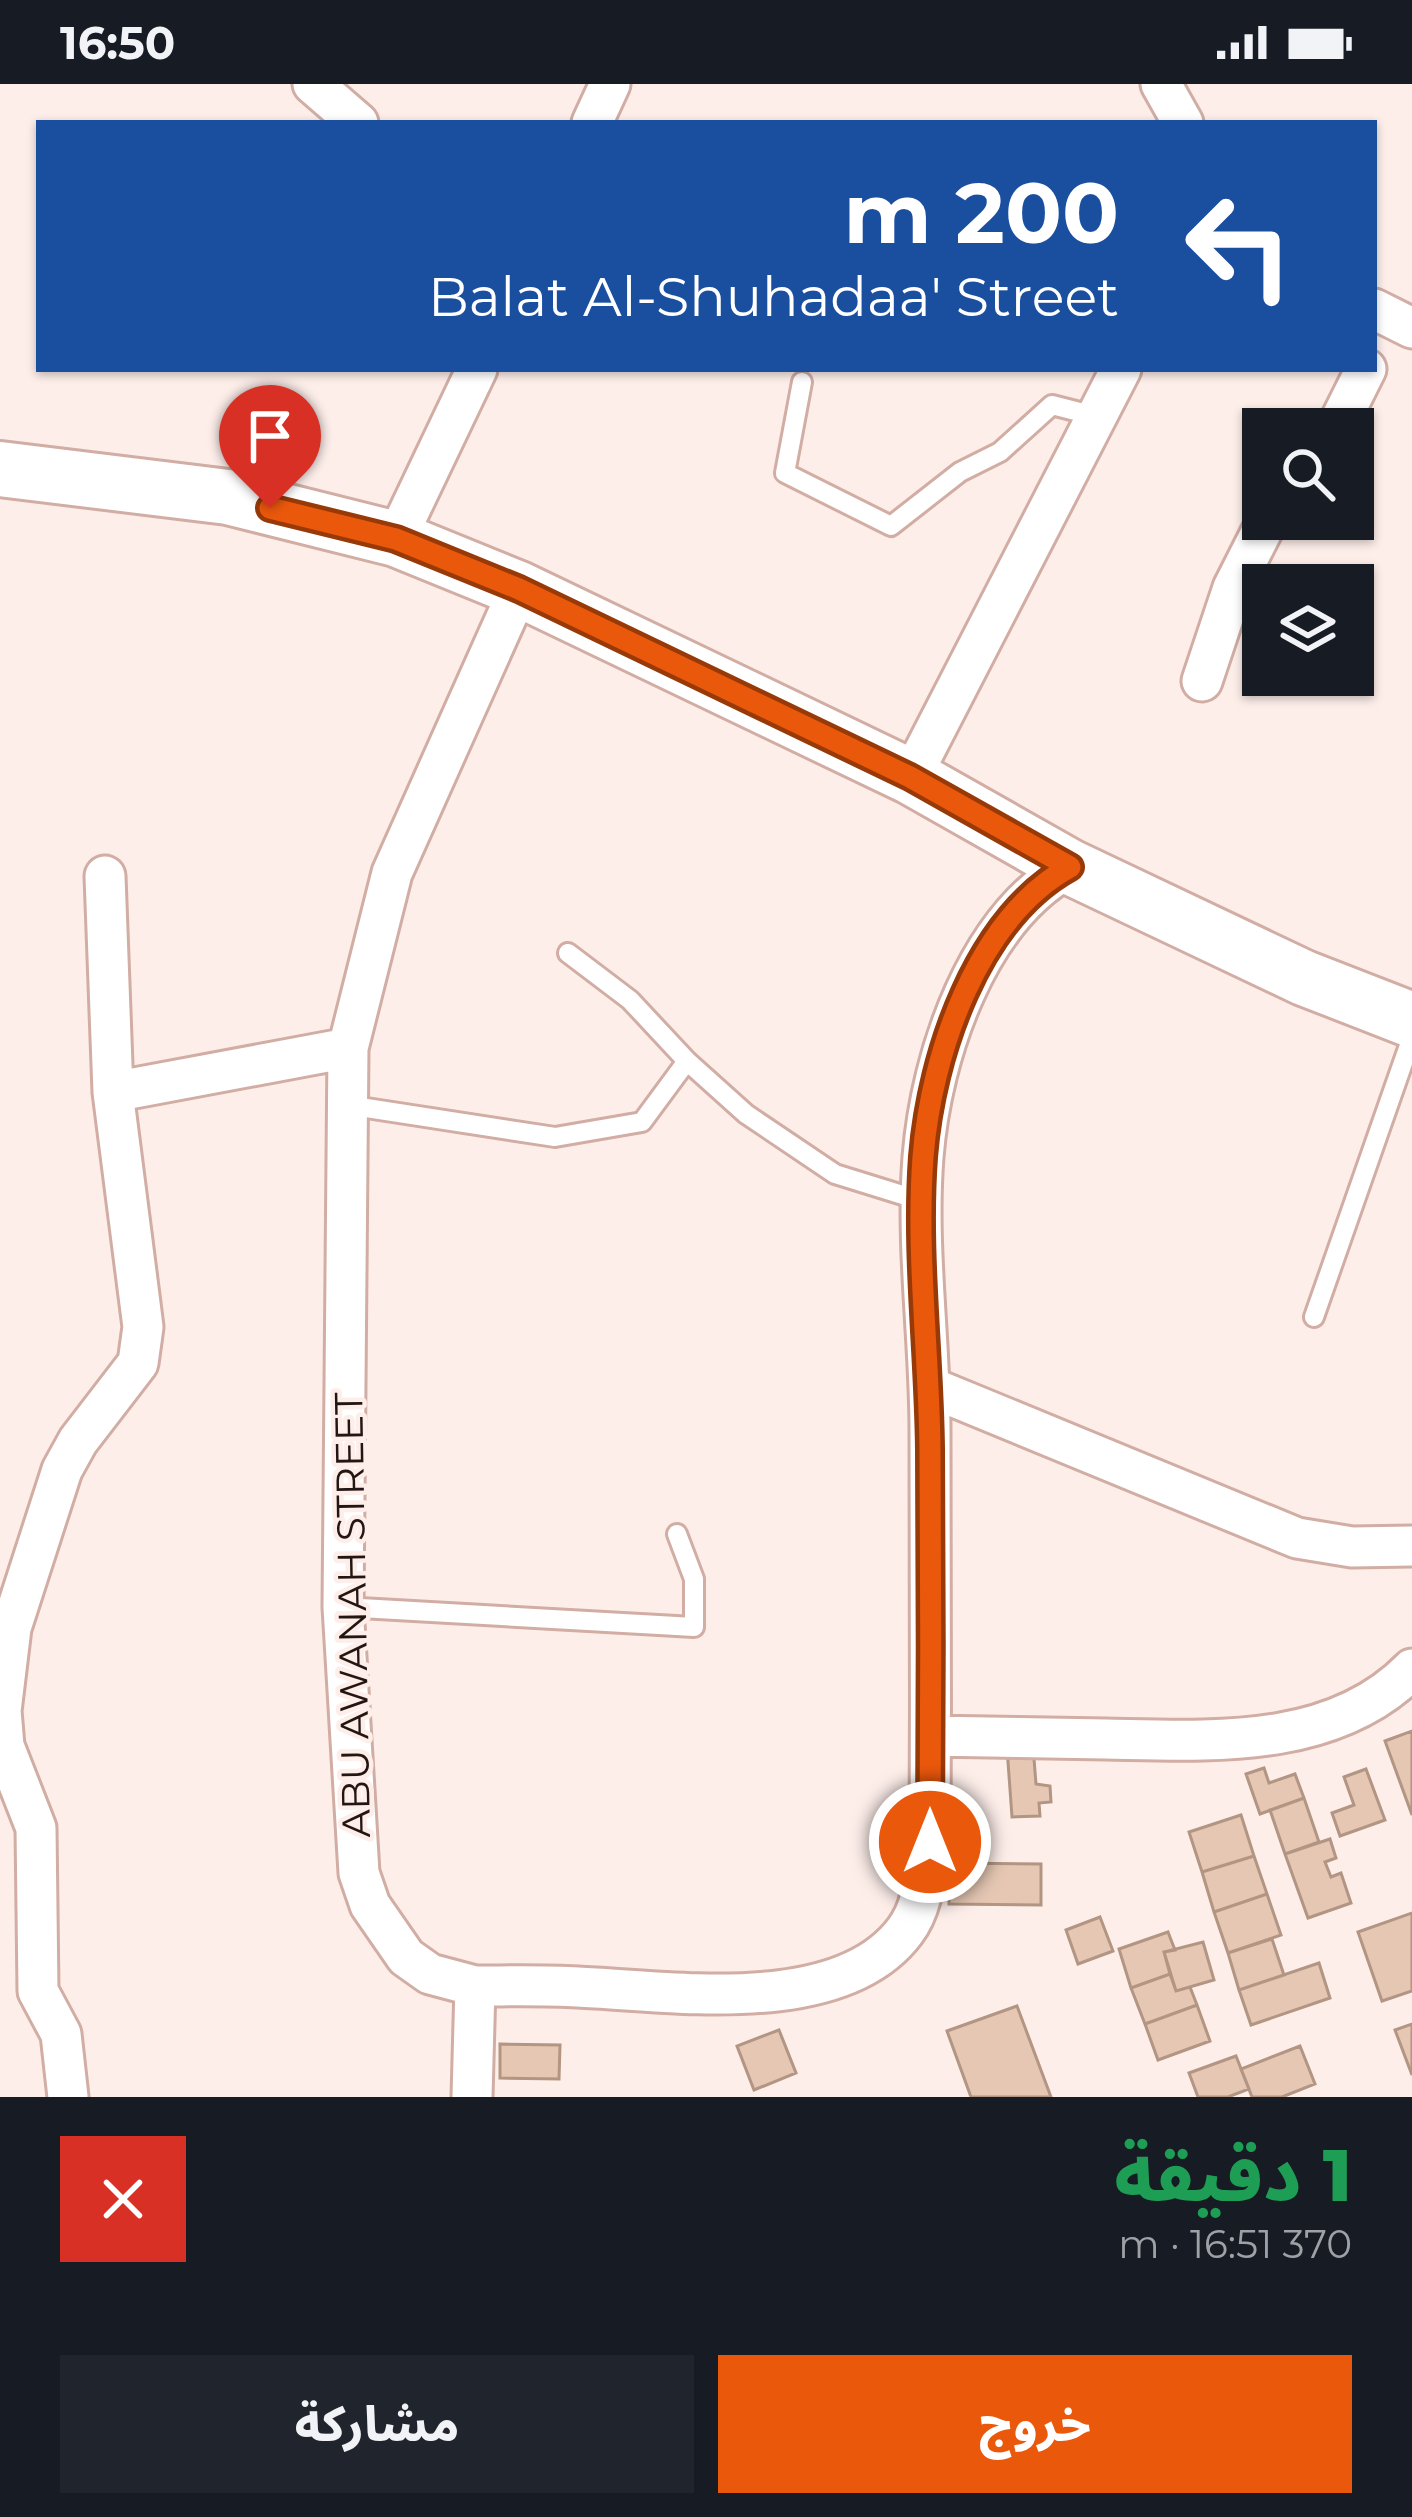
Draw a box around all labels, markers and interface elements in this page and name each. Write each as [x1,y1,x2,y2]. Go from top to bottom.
text: 16:50 [60,15,175,70]
text: 200 m [843,162,1119,264]
icon: left [1161,168,1317,324]
text: Balat Al-Shuhadaa' Street [428,264,1119,330]
pin [219,385,321,508]
icon: arrive [237,403,303,469]
map controls [1242,408,1374,696]
button: search [1242,408,1374,540]
button: layers [1242,564,1374,696]
street label: ABU AWANAH STREET [324,1391,380,1838]
position arrow [867,1779,993,1905]
text: 1 دقيقة [1114,2131,1352,2219]
button: close [60,2136,186,2262]
text: 370 m · 16:51 [1118,2220,1352,2268]
button: مشاركة [60,2355,694,2493]
button: خروج [718,2355,1352,2493]

